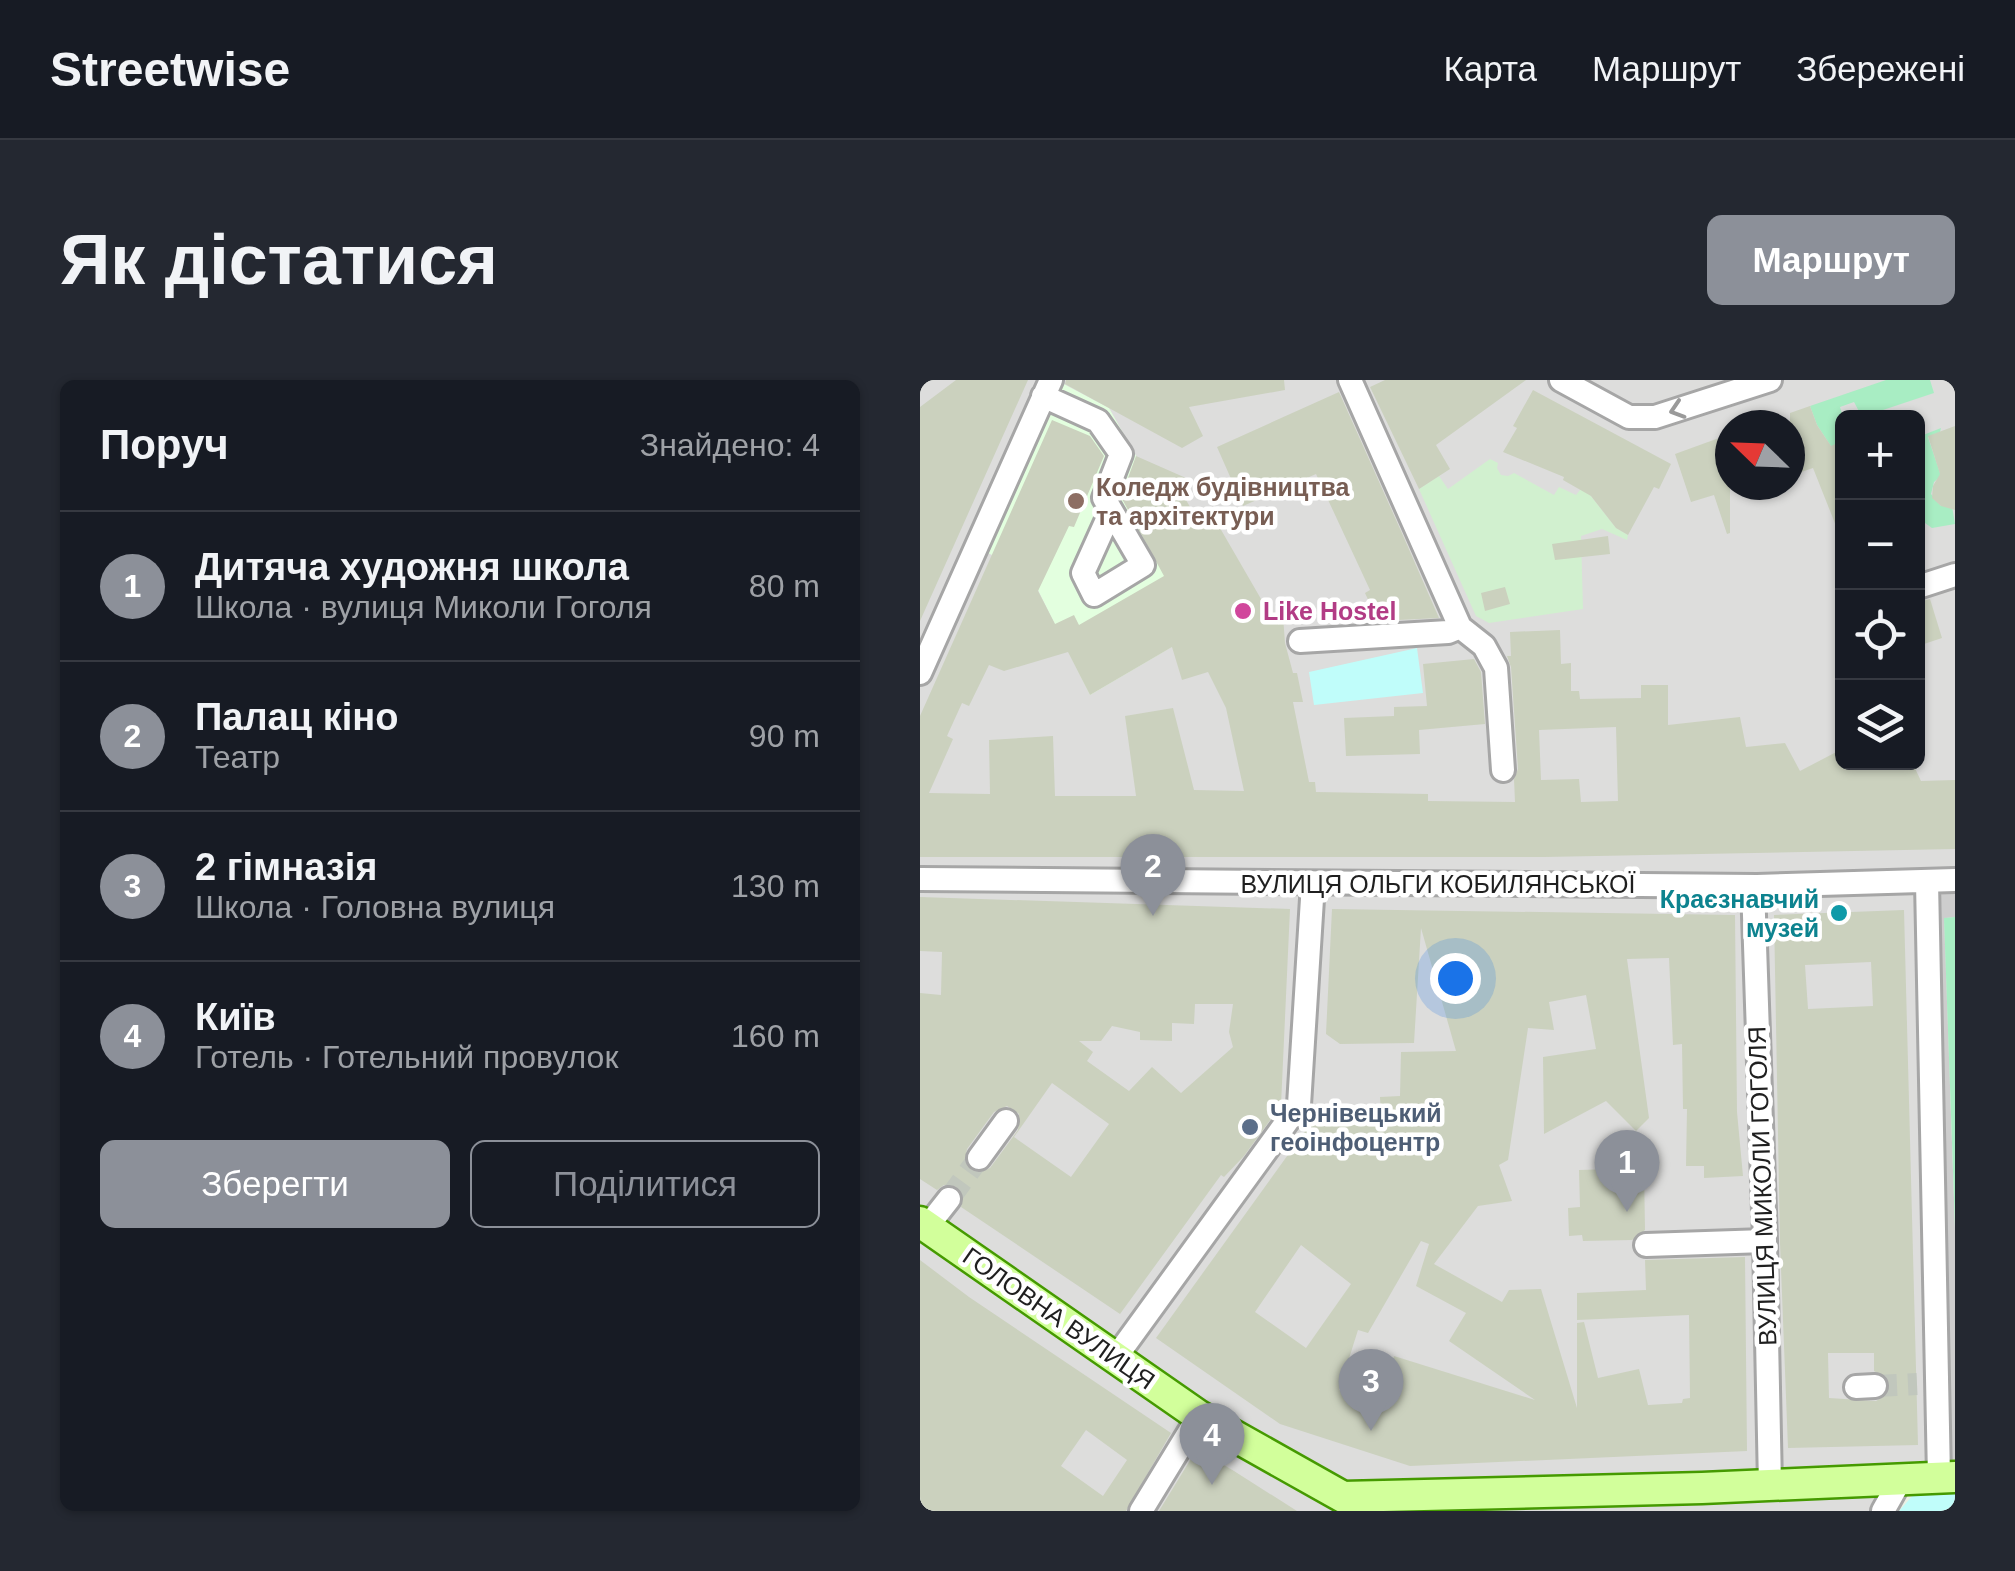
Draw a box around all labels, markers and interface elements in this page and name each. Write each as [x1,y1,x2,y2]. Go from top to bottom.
text: Streetwise [50,43,290,96]
text: Карта [1443,49,1537,88]
text: Маршрут [1592,49,1741,88]
text: Збережені [1796,49,1965,88]
button: Маршрут [1707,215,1955,305]
text: Як дістатися [60,221,498,299]
one-way arrow [1670,398,1687,419]
north arrow [1715,410,1805,500]
map controls [1835,410,1925,770]
button: + [1835,410,1925,500]
text: Поруч [100,421,229,468]
text: Знайдено: 4 [640,427,820,463]
place label: Коледж будівництва та архітектури [1096,473,1351,530]
marker: Коледж будівництва та архітектури [1065,490,1087,512]
button: − [1835,500,1925,590]
text: Дитяча художня школа [195,546,629,588]
text: 1 [124,568,141,604]
text: 80 m [749,568,820,604]
text: Школа · вулиця Миколи Гоголя [195,589,652,625]
button: locate [1835,590,1925,680]
place label: Like Hostel [1263,597,1396,625]
marker: Like Hostel [1232,600,1254,622]
button: layers [1835,680,1925,770]
text: Палац кіно [195,696,398,738]
text: 2 [124,718,141,754]
text: 90 m [749,718,820,754]
text: Театр [195,739,280,775]
pin: 2 [1120,834,1186,916]
text: 2 гімназія [195,846,377,888]
text: 3 [124,868,141,904]
text: 130 m [731,868,820,904]
street label: ВУЛИЦЯ ОЛЬГИ КОБИЛЯНСЬКОЇ [1241,870,1636,898]
place label: Краєзнавчий музей [1660,885,1819,942]
text: Школа · Головна вулиця [195,889,555,925]
marker: Краєзнавчий музей [1828,902,1850,924]
your location [1430,953,1481,1004]
text: Київ [195,996,276,1038]
text: 4 [124,1018,141,1054]
text: 160 m [731,1018,820,1054]
street label: ВУЛИЦЯ МИКОЛИ ГОГОЛЯ [1742,1026,1782,1346]
text: Готель · Готельний провулок [195,1039,618,1075]
place label: Чернівецький геоінфоцентр [1270,1099,1442,1156]
marker: Чернівецький геоінфоцентр [1239,1116,1261,1138]
pin: 1 [1594,1130,1660,1212]
button: Зберегти [100,1140,450,1228]
button: Поділитися [470,1140,820,1228]
street label: ГОЛОВНА ВУЛИЦЯ [958,1241,1160,1395]
pin: 3 [1338,1348,1404,1431]
pin: 4 [1180,1402,1244,1485]

